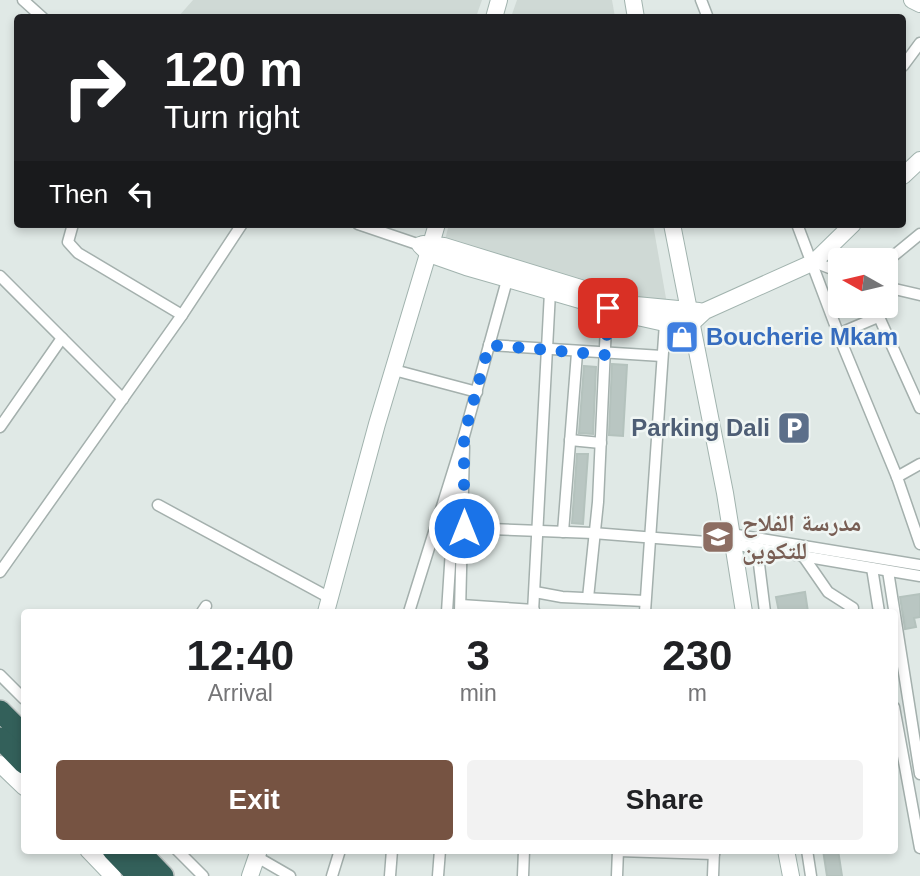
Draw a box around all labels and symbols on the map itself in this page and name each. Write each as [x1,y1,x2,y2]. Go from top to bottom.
north arrow [828,248,898,318]
pin [578,278,638,338]
shop icon: Boucherie Mkam [663,318,701,356]
place label: Boucherie Mkam [706,323,898,350]
parking icon: Parking Dali [775,409,813,447]
place label: Parking Dali [631,414,770,441]
position arrow [427,491,501,565]
place label: مدرسة الفلاح للتكوين [742,509,861,565]
school or university icon: مدرسة الفلاح للتكوين [699,518,737,556]

